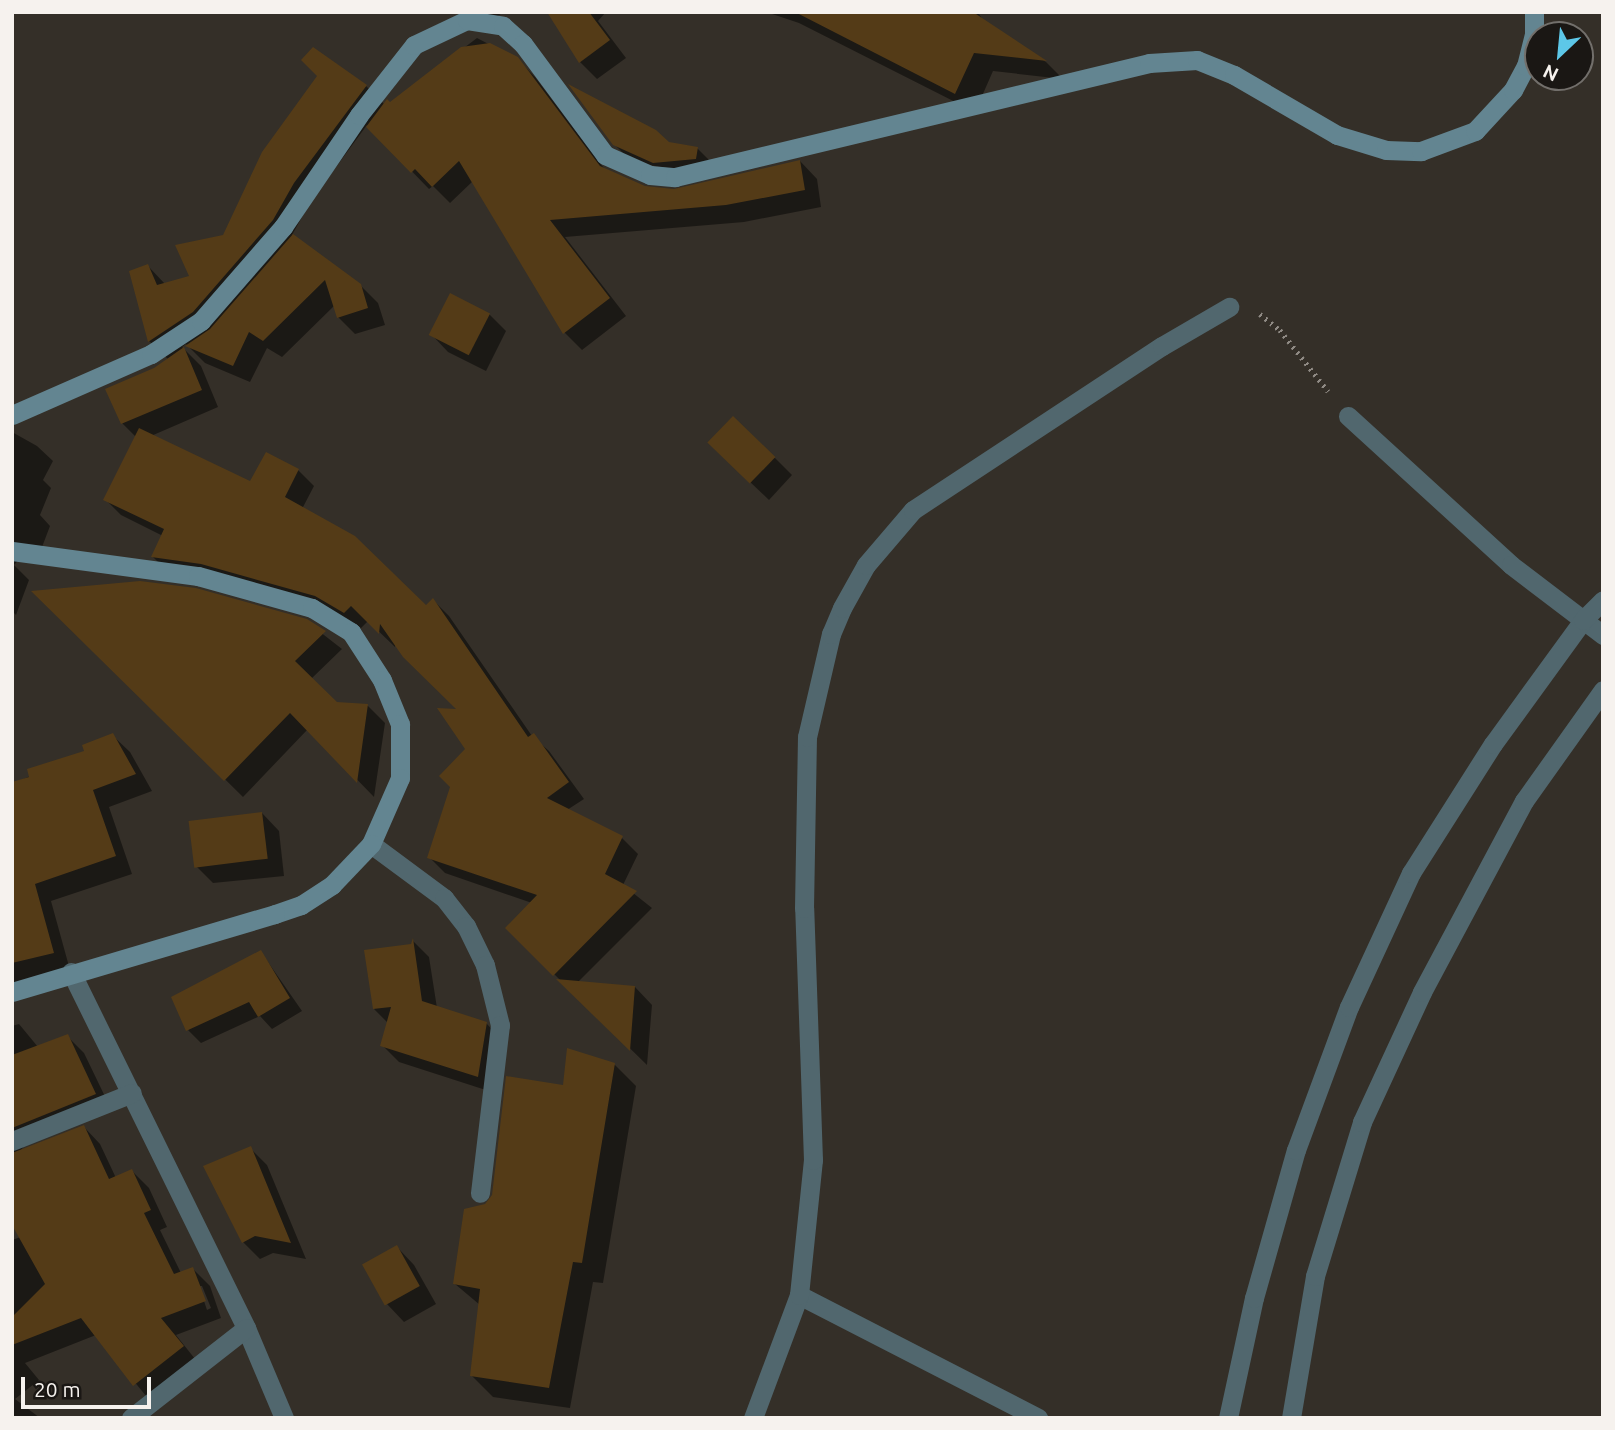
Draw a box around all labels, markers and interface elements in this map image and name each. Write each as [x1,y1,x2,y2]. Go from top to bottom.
north arrow [1524,21,1594,91]
text: N [1539,60,1562,86]
scale bar [24,1364,154,1408]
text: 20 m [34,1377,81,1401]

